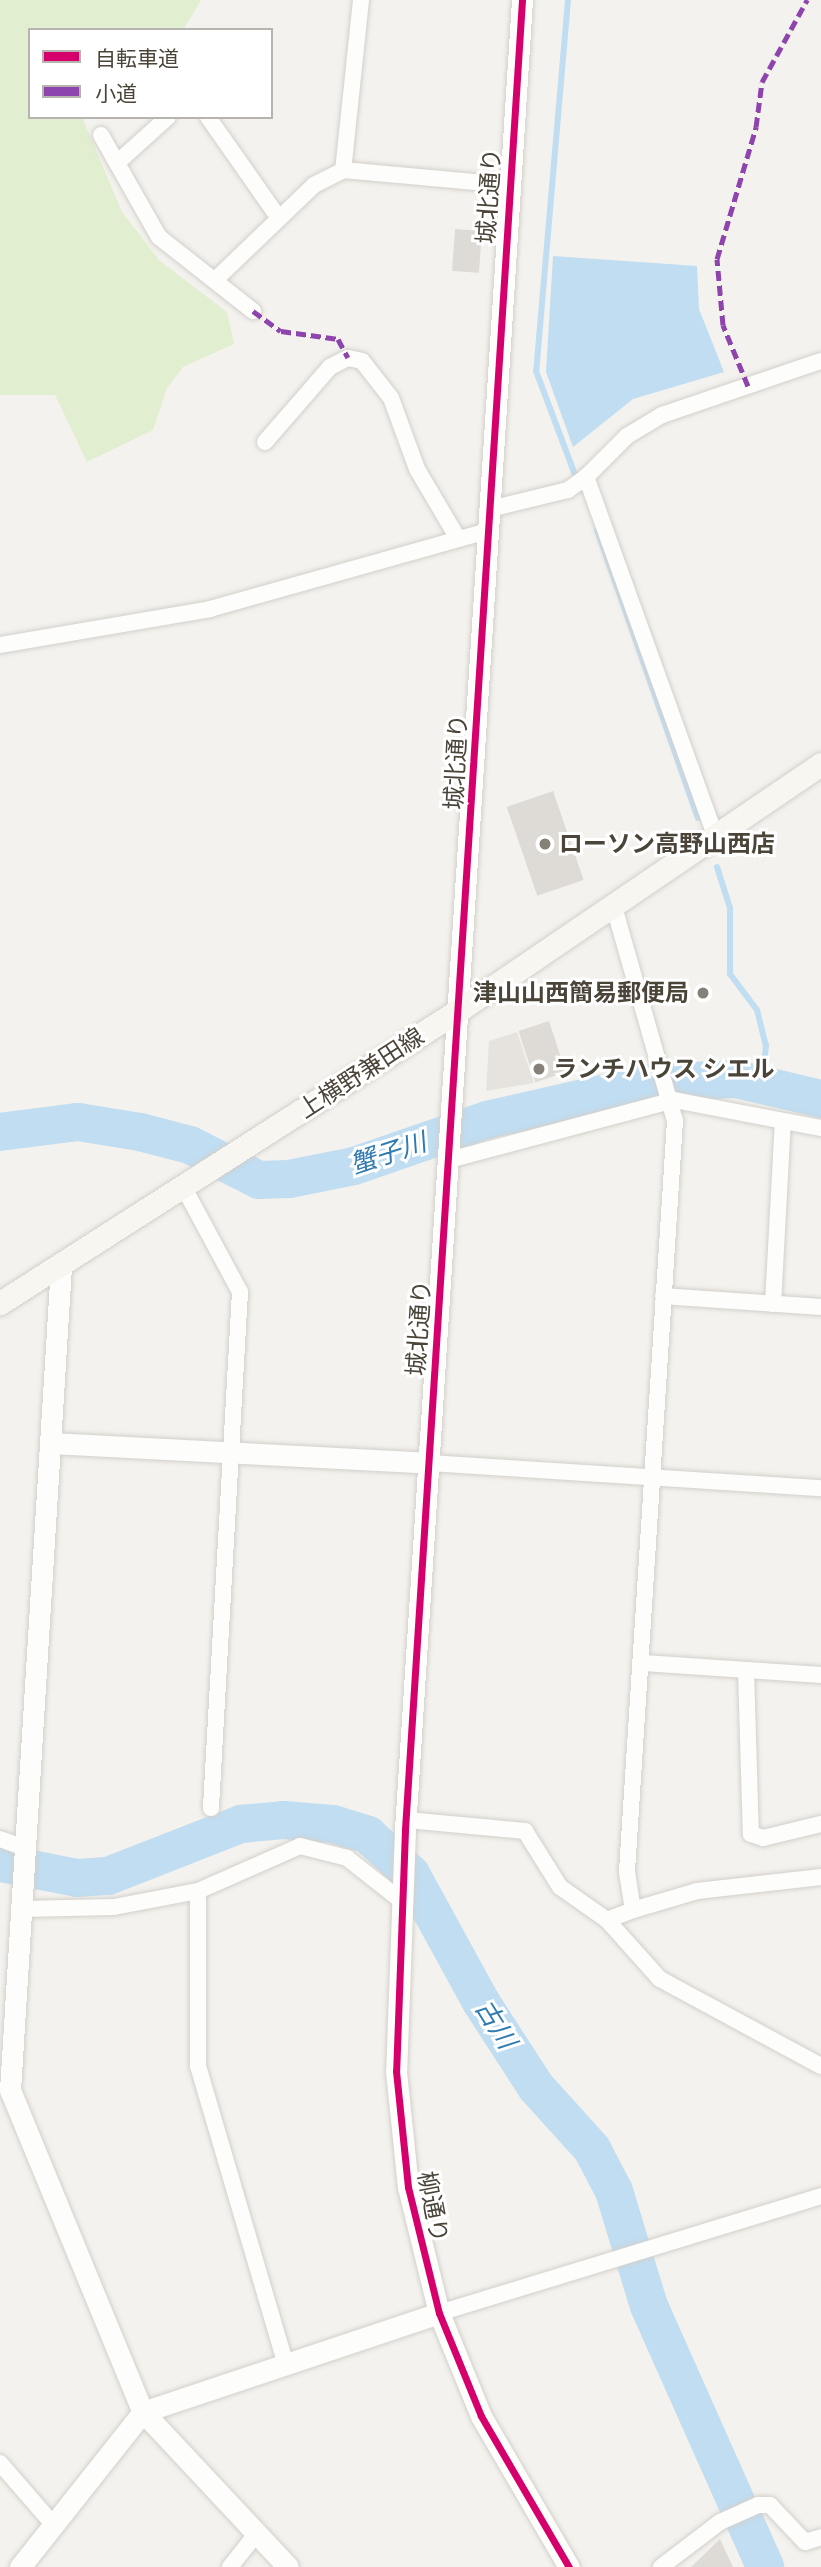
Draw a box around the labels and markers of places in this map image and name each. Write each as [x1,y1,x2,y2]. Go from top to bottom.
place label: ローソン高野山西店 [559,830,775,858]
marker: ローソン高野山西店 [537,836,553,852]
place label: 津山山西簡易郵便局 [473,979,689,1007]
marker: 津山山西簡易郵便局 [695,985,711,1001]
place label: ランチハウス シエル [553,1055,775,1083]
marker: ランチハウス シエル [531,1061,547,1077]

